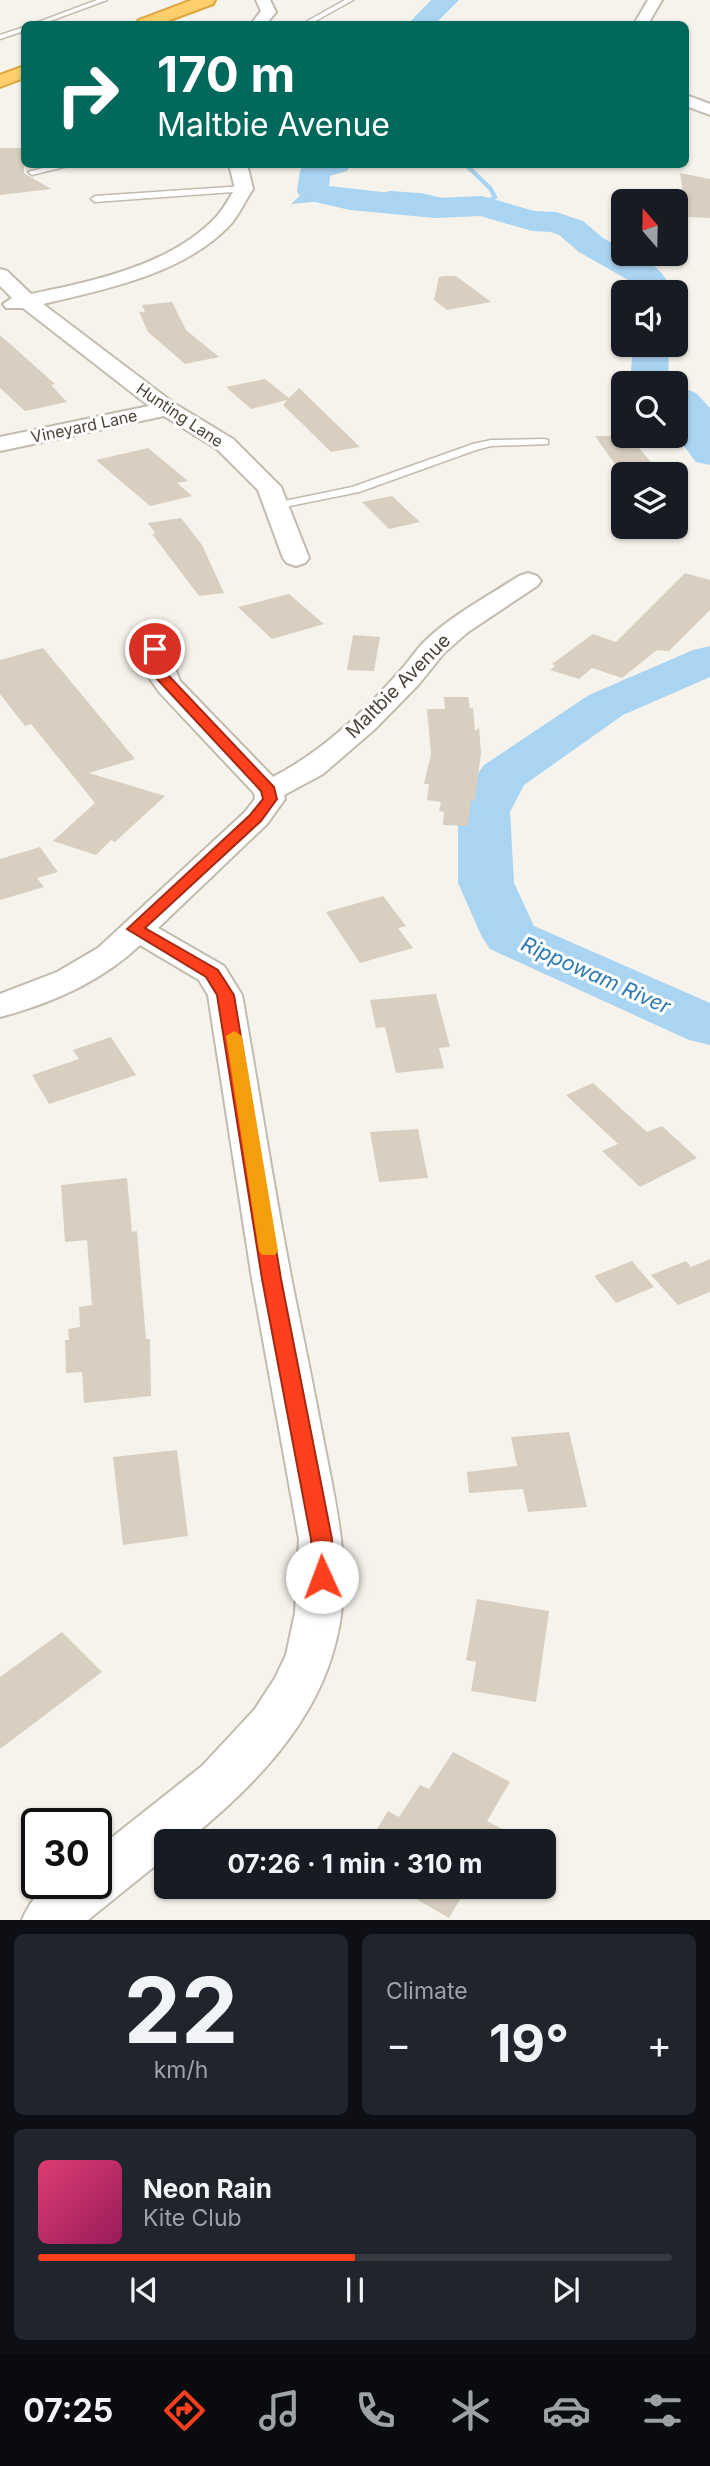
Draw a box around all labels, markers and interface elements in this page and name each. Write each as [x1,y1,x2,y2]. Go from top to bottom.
text: 170 m [157,45,295,104]
icon: right [42,49,133,140]
text: Maltbie Avenue [157,105,390,144]
north arrow [611,189,688,266]
map controls [611,189,688,539]
button: sound [611,280,688,357]
button: search [611,371,688,448]
street label: Hunting Lane [133,379,227,451]
street label: Vineyard Lane [29,405,139,447]
button: layers [611,462,688,539]
pin [125,619,185,679]
street label: Maltbie Avenue [341,629,455,743]
icon: arrive [136,630,174,668]
water label: Rippowam River [518,931,675,1020]
position arrow [285,1540,359,1614]
speed limit sign: 30 [21,1808,112,1899]
text: 07:26 · 1 min · 310 m [228,1848,482,1879]
text: 22 [124,1955,238,2065]
text: Climate [386,1977,468,2005]
text: 19° [489,2012,569,2075]
text: − [386,2021,411,2067]
text: + [647,2021,672,2067]
text: km/h [154,2056,208,2084]
text: Neon Rain [143,2173,272,2204]
text: Kite Club [143,2204,242,2232]
icon: previous [125,2271,163,2309]
icon: pause [336,2271,374,2309]
icon: next [547,2271,585,2309]
icon: directions [160,2386,209,2435]
icon: music [255,2386,304,2435]
icon: phone [351,2386,400,2435]
icon: climate [446,2386,495,2435]
icon: car [542,2386,591,2435]
icon: filters [638,2386,687,2435]
text: 07:25 [23,2391,113,2430]

